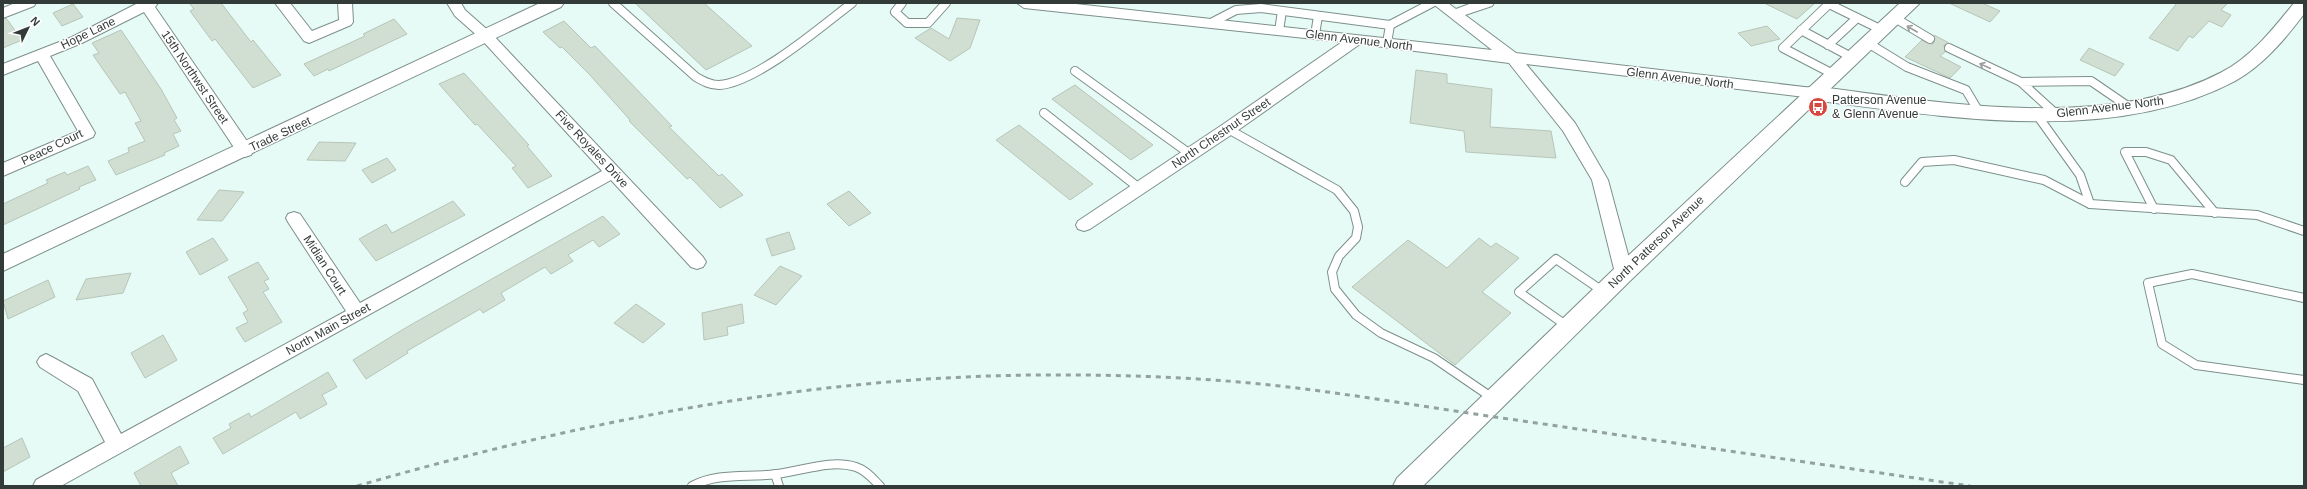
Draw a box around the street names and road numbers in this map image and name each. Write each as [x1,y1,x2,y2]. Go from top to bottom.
street label: Hope Lane [59,14,118,52]
street label: Glenn Avenue North [1305,26,1413,54]
street label: 15th Northwst Street [159,28,232,127]
street label: Glenn Avenue North [1626,64,1734,92]
street label: Glenn Avenue North [2056,93,2164,121]
street label: North Chestnut Street [1169,94,1274,171]
street label: Five Royales Drive [553,107,632,191]
street label: Trade Street [247,113,314,154]
street label: Peace Court [19,126,86,168]
street label: North Patterson Avenue [1605,193,1707,291]
street label: Midian Court [301,233,350,298]
street label: North Main Street [283,300,373,358]

